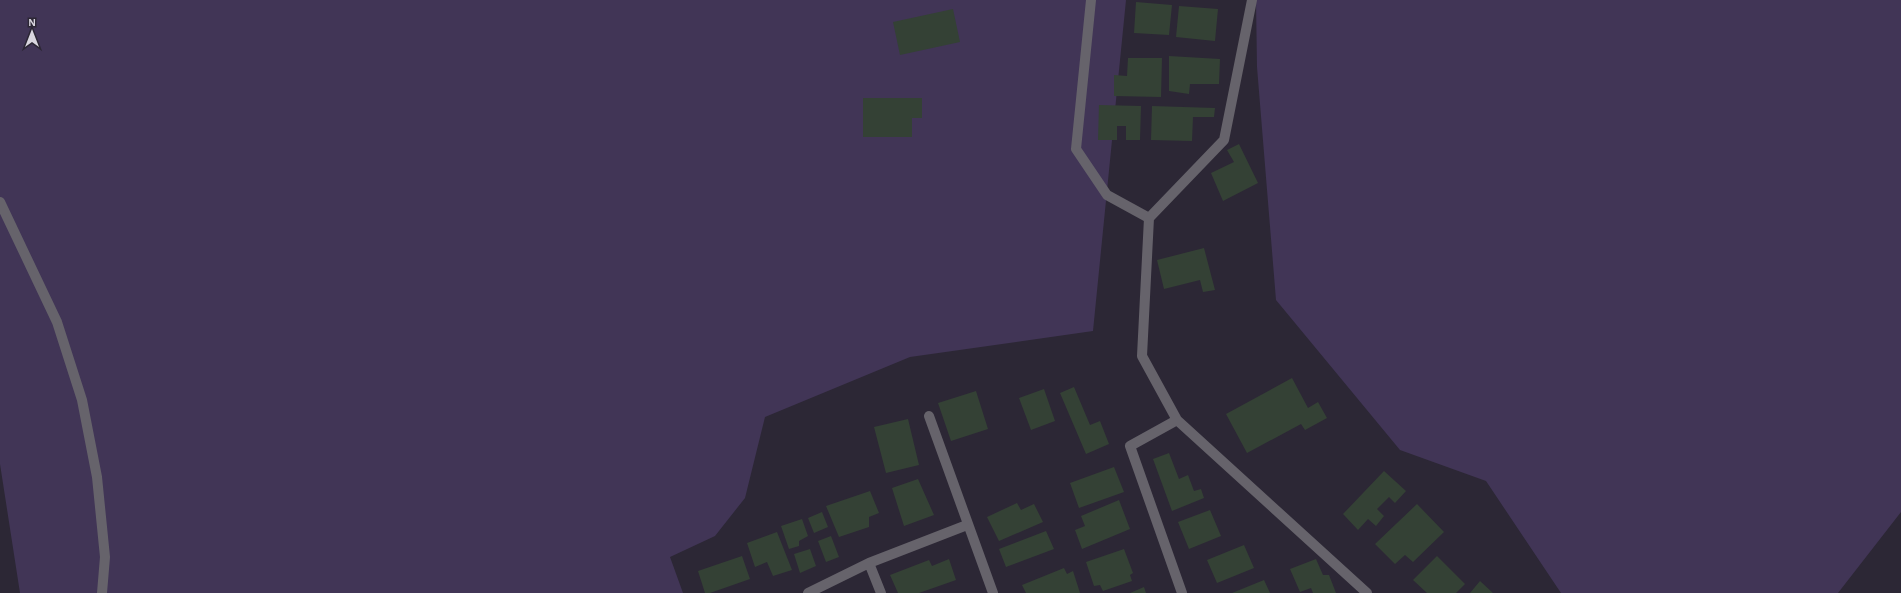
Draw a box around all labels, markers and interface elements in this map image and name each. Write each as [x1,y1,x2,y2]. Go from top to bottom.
north arrow [12,12,52,52]
text: N [28,17,36,28]

